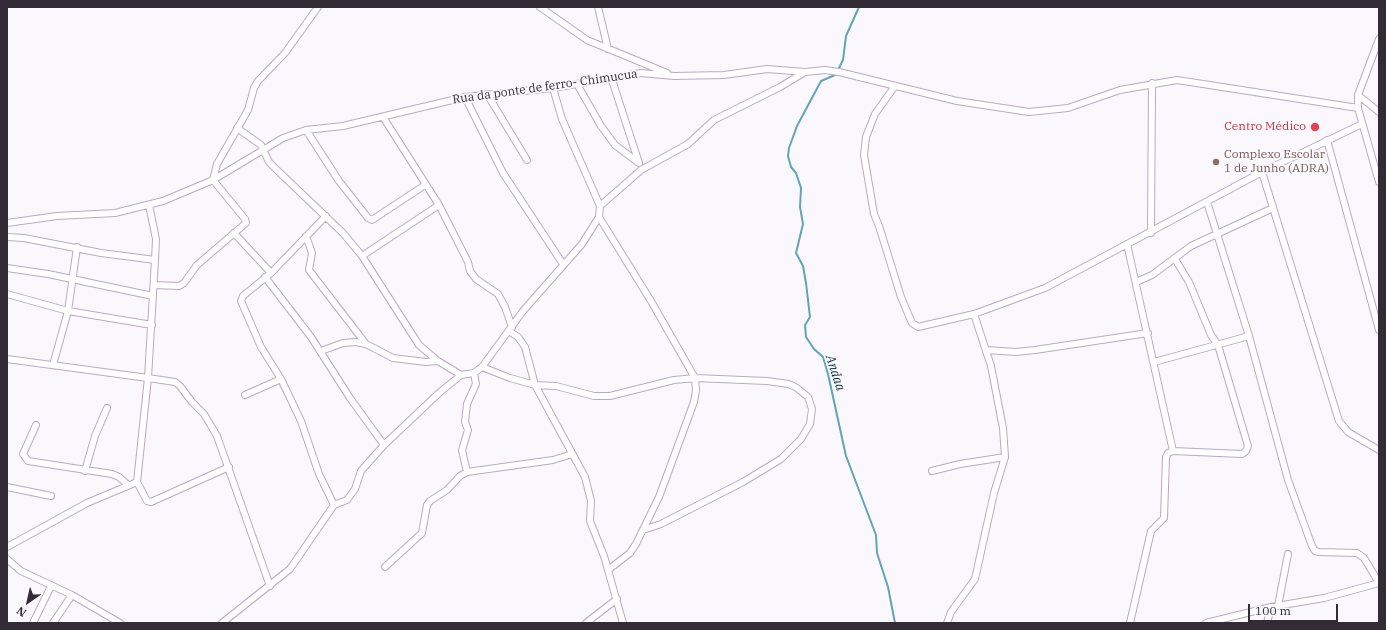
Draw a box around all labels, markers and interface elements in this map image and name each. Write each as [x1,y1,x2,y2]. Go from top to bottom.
street label: Rua da ponte de ferro- Chimucua [451,67,639,107]
place label: Centro Médico [1224,120,1306,134]
marker: Centro Médico [1309,121,1321,133]
place label: Complexo Escolar 1 de Junho (ADRA) [1224,148,1329,176]
marker: Complexo Escolar 1 de Junho (ADRA) [1211,157,1221,167]
water label: Andaa [822,353,848,393]
north arrow [8,582,48,622]
scale bar [1250,596,1340,622]
text: 100 m [1255,603,1291,618]
text: N [14,604,29,620]

